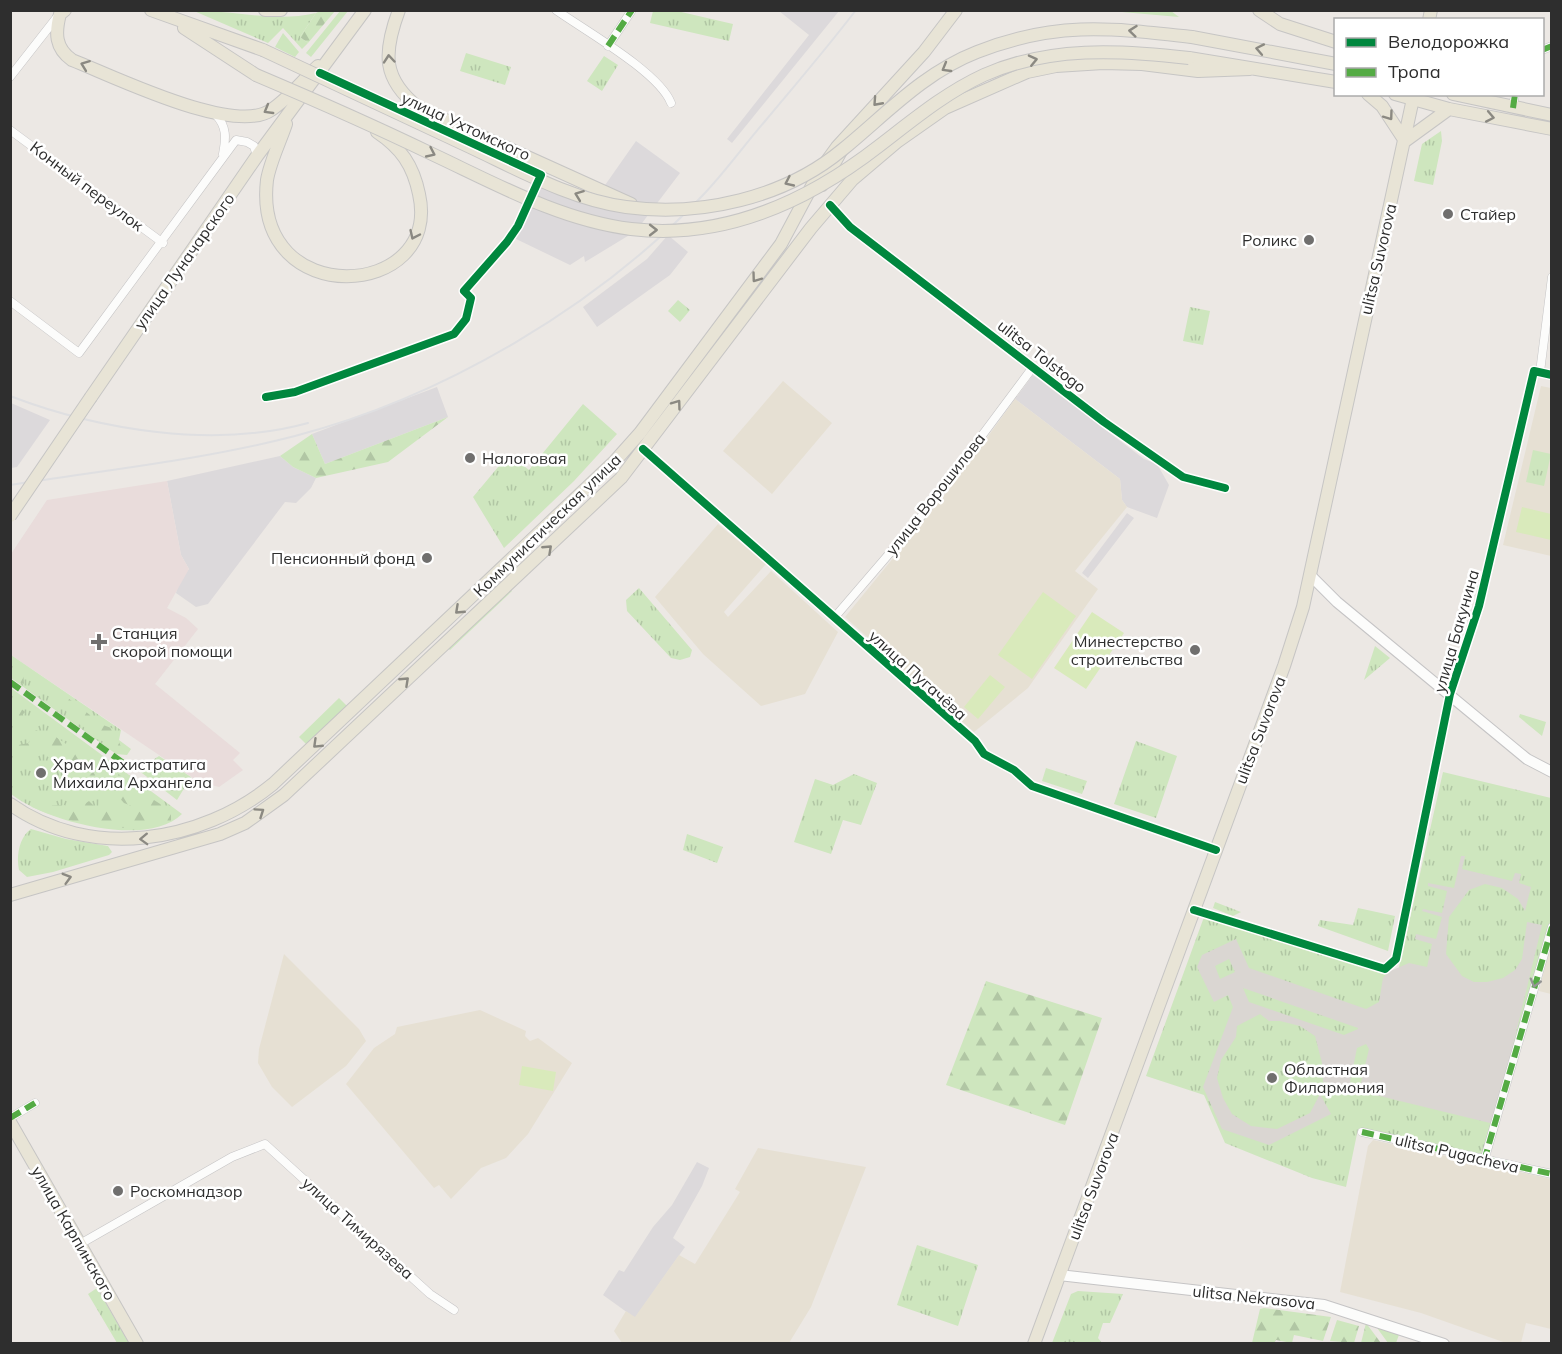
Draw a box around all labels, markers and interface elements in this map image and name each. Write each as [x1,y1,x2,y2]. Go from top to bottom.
legend [1334,18,1544,96]
one-way arrow [1129,25,1138,38]
text: Велодорожка [1388,30,1509,53]
one-way arrow [1255,44,1265,56]
one-way arrow [383,54,396,64]
one-way arrow [1028,54,1038,67]
one-way arrow [80,59,91,72]
text: Тропа [1388,60,1441,83]
one-way arrow [942,61,952,73]
street label: улица Ухтомского [398,87,534,165]
one-way arrow [873,95,884,106]
one-way arrow [264,103,274,114]
one-way arrow [1382,109,1393,120]
one-way arrow [1485,110,1495,123]
street label: Конный переулок [26,137,148,235]
one-way arrow [424,146,435,158]
one-way arrow [784,175,795,187]
street label: улица Луначарского [129,189,239,333]
one-way arrow [574,190,585,202]
street label: ulitsa Suvorova [1355,201,1401,317]
place label: Стайер [1460,204,1516,224]
marker: Стайер [1441,207,1455,221]
one-way arrow [648,224,657,236]
one-way arrow [410,228,422,239]
place label: Роликс [1242,230,1297,250]
marker: Роликс [1302,233,1316,247]
one-way arrow [752,271,763,282]
street label: ulitsa Tolstogo [994,315,1090,397]
one-way arrow [669,399,680,410]
street label: улица Ворошилова [881,429,989,559]
place label: Налоговая [482,448,567,468]
street label: Коммунистическая улица [469,449,625,601]
marker: Налоговая [463,451,477,465]
one-way arrow [541,545,551,556]
place label: Пенсионный фонд [271,548,415,568]
marker: Пенсионный фонд [420,551,434,565]
street label: улица Бакунина [1429,567,1483,695]
one-way arrow [455,603,466,614]
place label: Станция скорой помощи [112,623,233,661]
street label: улица Пугачёва [865,626,971,724]
place label: Минестерство строительства [1071,631,1183,669]
marker: Станция скорой помощи [90,633,108,651]
marker: Минестерство строительства [1188,643,1202,657]
street label: ulitsa Suvorova [1230,673,1290,787]
one-way arrow [397,678,408,689]
one-way arrow [314,737,324,748]
place label: Храм Архистратига Михаила Архангела [53,754,212,792]
marker: Храм Архистратига Михаила Архангела [34,766,48,780]
one-way arrow [254,809,265,820]
one-way arrow [139,833,148,845]
one-way arrow [61,873,72,885]
one-way arrow [1530,978,1542,988]
place label: Областная Филармония [1284,1059,1384,1097]
marker: Областная Филармония [1265,1071,1279,1085]
street label: ulitsa Suvorova [1063,1129,1123,1243]
street label: ulitsa Pugacheva [1393,1129,1521,1177]
street label: улица Карпинского [27,1162,121,1304]
street label: улица Тимирязева [298,1173,418,1283]
place label: Роскомнадзор [130,1181,242,1201]
marker: Роскомнадзор [111,1184,125,1198]
street label: ulitsa Nekrasova [1192,1281,1316,1313]

